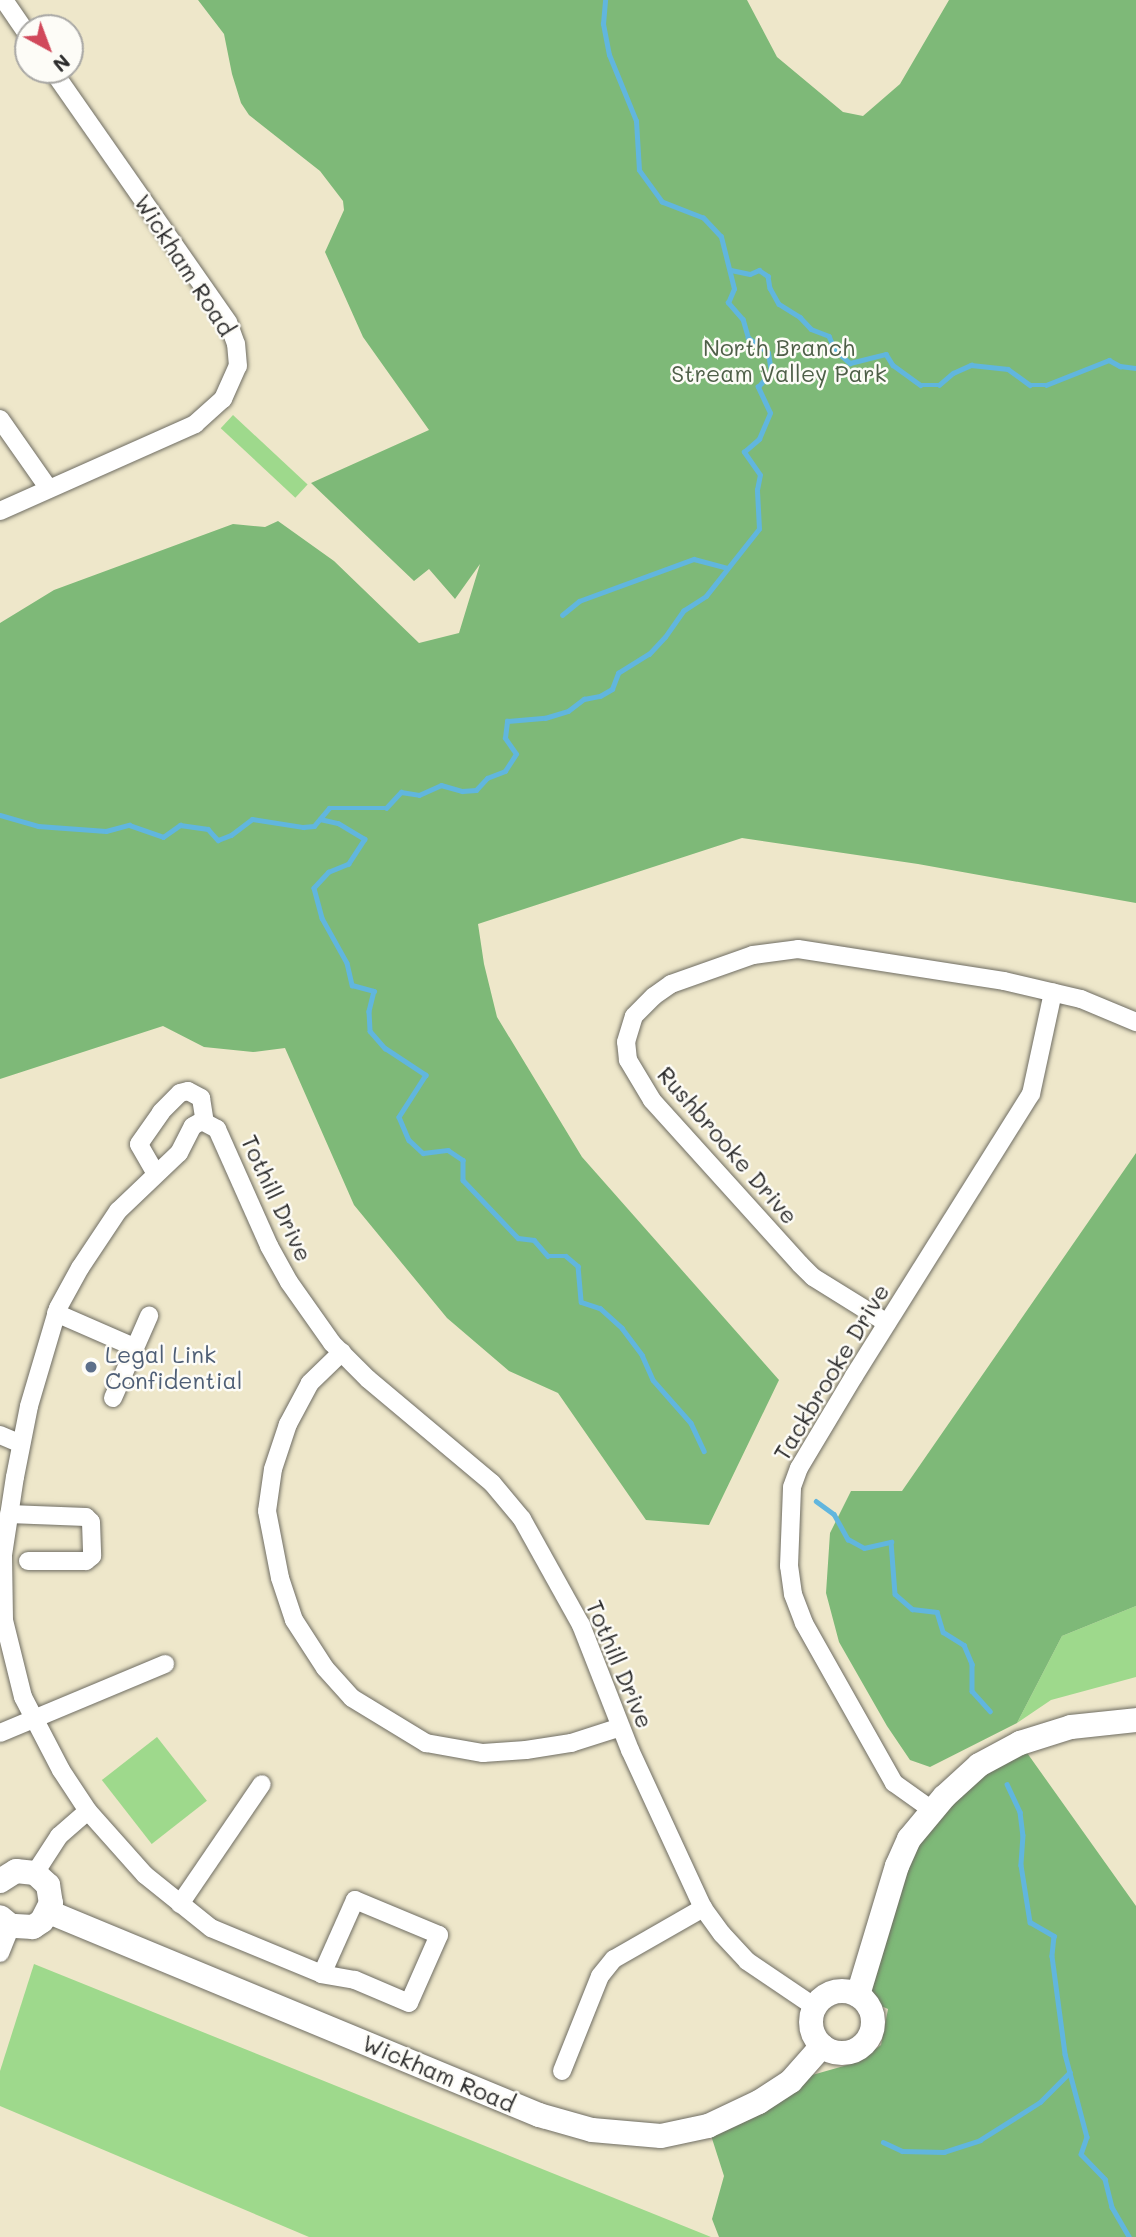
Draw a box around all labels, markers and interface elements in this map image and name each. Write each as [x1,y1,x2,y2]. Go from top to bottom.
north arrow [14,14,84,84]
text: N [48,50,75,78]
street label: Wickham Road [129,189,241,341]
park label: North Branch Stream Valley Park [671,333,887,387]
street label: Rushbrooke Drive [652,1061,804,1229]
street label: Tothill Drive [236,1130,318,1266]
street label: Tackbrooke Drive [767,1279,895,1465]
place label: Legal Link Confidential [105,1340,243,1394]
marker: Legal Link Confidential [83,1359,99,1375]
street label: Tothill Drive [581,1596,659,1732]
street label: Wickham Road [358,2028,520,2118]

